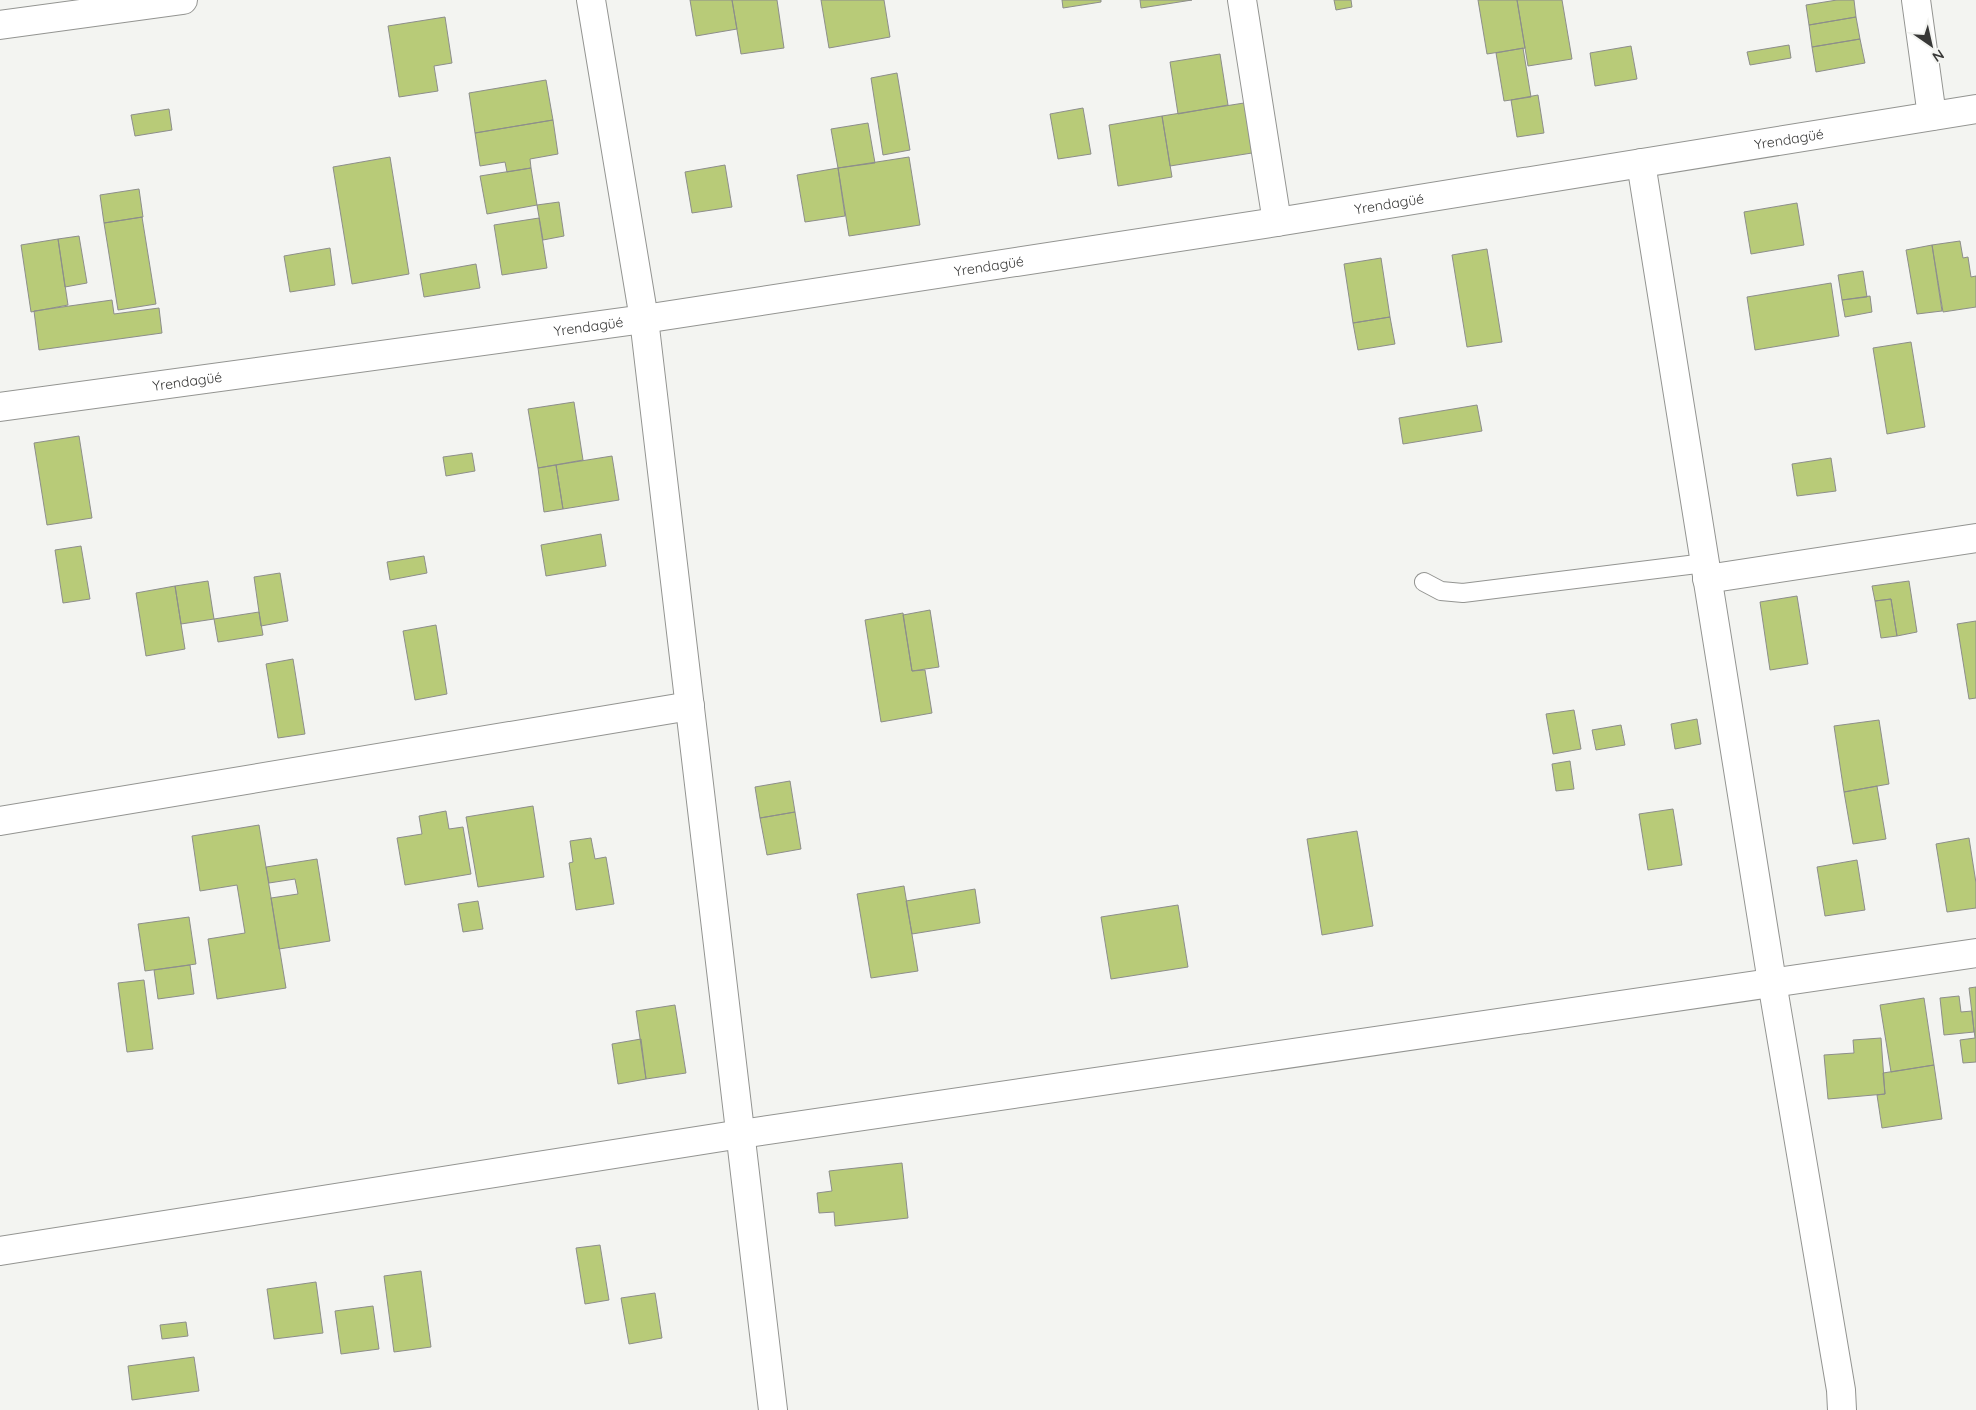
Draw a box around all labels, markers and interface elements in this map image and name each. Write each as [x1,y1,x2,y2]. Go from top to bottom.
north arrow [1906,20,1956,70]
text: N [1929,45,1948,66]
street label: Yrendagüé [1753,125,1825,154]
street label: Yrendagüé [1353,189,1425,218]
street label: Yrendagüé [953,252,1025,280]
street label: Yrendagüé [553,313,625,340]
street label: Yrendagüé [151,368,223,395]

